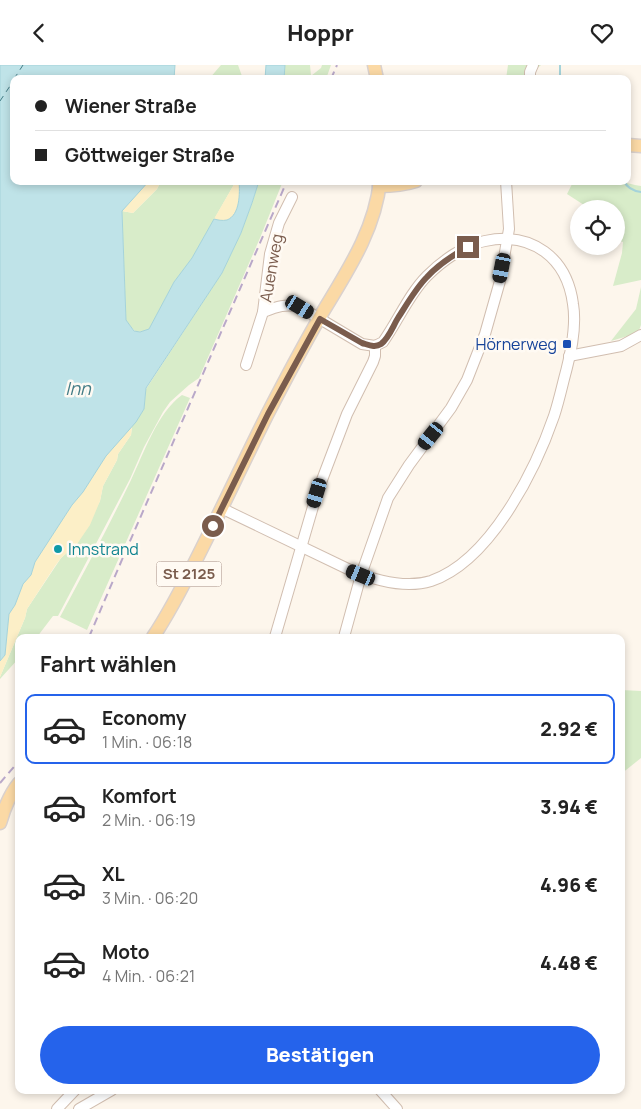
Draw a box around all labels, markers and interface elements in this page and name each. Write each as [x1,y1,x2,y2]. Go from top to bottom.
text: Hoppr [287,18,354,48]
icon: back [25,19,53,47]
icon: heart [588,19,616,47]
text: Wiener Straße [65,93,197,119]
text: Göttweiger Straße [65,142,235,168]
map controls [570,200,625,255]
button: locate [570,200,625,255]
street label: Auenweg [254,232,288,304]
route end [457,236,479,258]
car [491,252,512,284]
car [283,293,316,321]
place label: Hörnerweg [475,333,557,355]
marker: Hörnerweg [561,338,573,350]
water label: Inn [65,376,92,400]
car [415,420,446,452]
car [305,476,328,510]
route start [202,515,224,537]
place label: Innstrand [68,538,139,560]
marker: Innstrand [52,543,64,555]
road number: St 2125 [156,561,222,587]
car [344,562,377,588]
text: Fahrt wählen [40,649,177,679]
text: Economy [102,705,186,731]
icon: car [42,707,87,752]
text: 2.92 € [540,716,598,742]
text: 1 Min. · 06:18 [102,731,192,753]
text: Komfort [102,783,177,809]
icon: car [42,785,87,830]
text: 3.94 € [540,794,598,820]
text: 2 Min. · 06:19 [102,809,196,831]
text: XL [102,861,125,887]
icon: car [42,863,87,908]
text: 4.96 € [540,872,598,898]
text: 3 Min. · 06:20 [102,887,198,909]
text: Moto [102,939,149,965]
icon: car [42,941,87,986]
text: 4.48 € [540,950,598,976]
text: 4 Min. · 06:21 [102,965,195,987]
button: Bestätigen [40,1026,600,1084]

